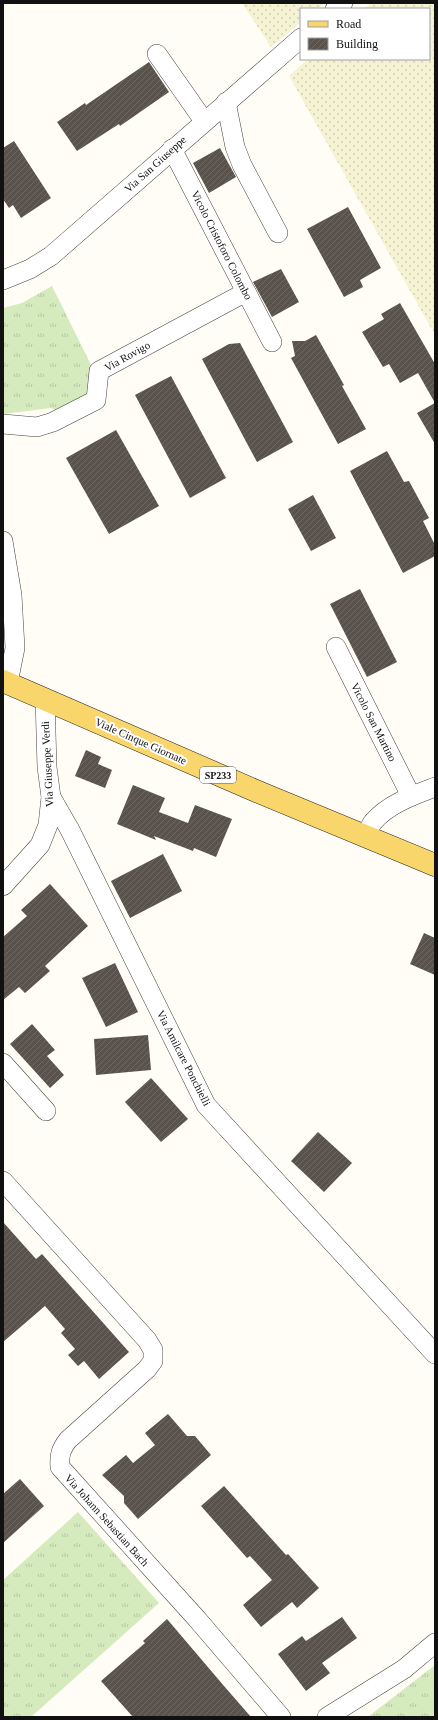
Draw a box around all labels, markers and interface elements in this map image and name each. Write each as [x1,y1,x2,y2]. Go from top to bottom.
legend [300,8,430,60]
text: Road [336,17,361,31]
text: Building [336,37,378,51]
street label: Via San Giuseppe [122,133,188,195]
street label: Vicolo Cristoforo Colombo [189,188,255,302]
street label: Via Rovigo [102,338,152,373]
street label: Vicolo San Martino [349,681,399,764]
street label: Viale Cinque Giornate [93,715,189,767]
street label: Via Giuseppe Verdi [39,721,55,807]
road number: SP233 [200,767,236,783]
street label: Via Amilcare Ponchielli [155,1008,213,1108]
street label: Via Johann Sebastian Bach [63,1472,152,1569]

